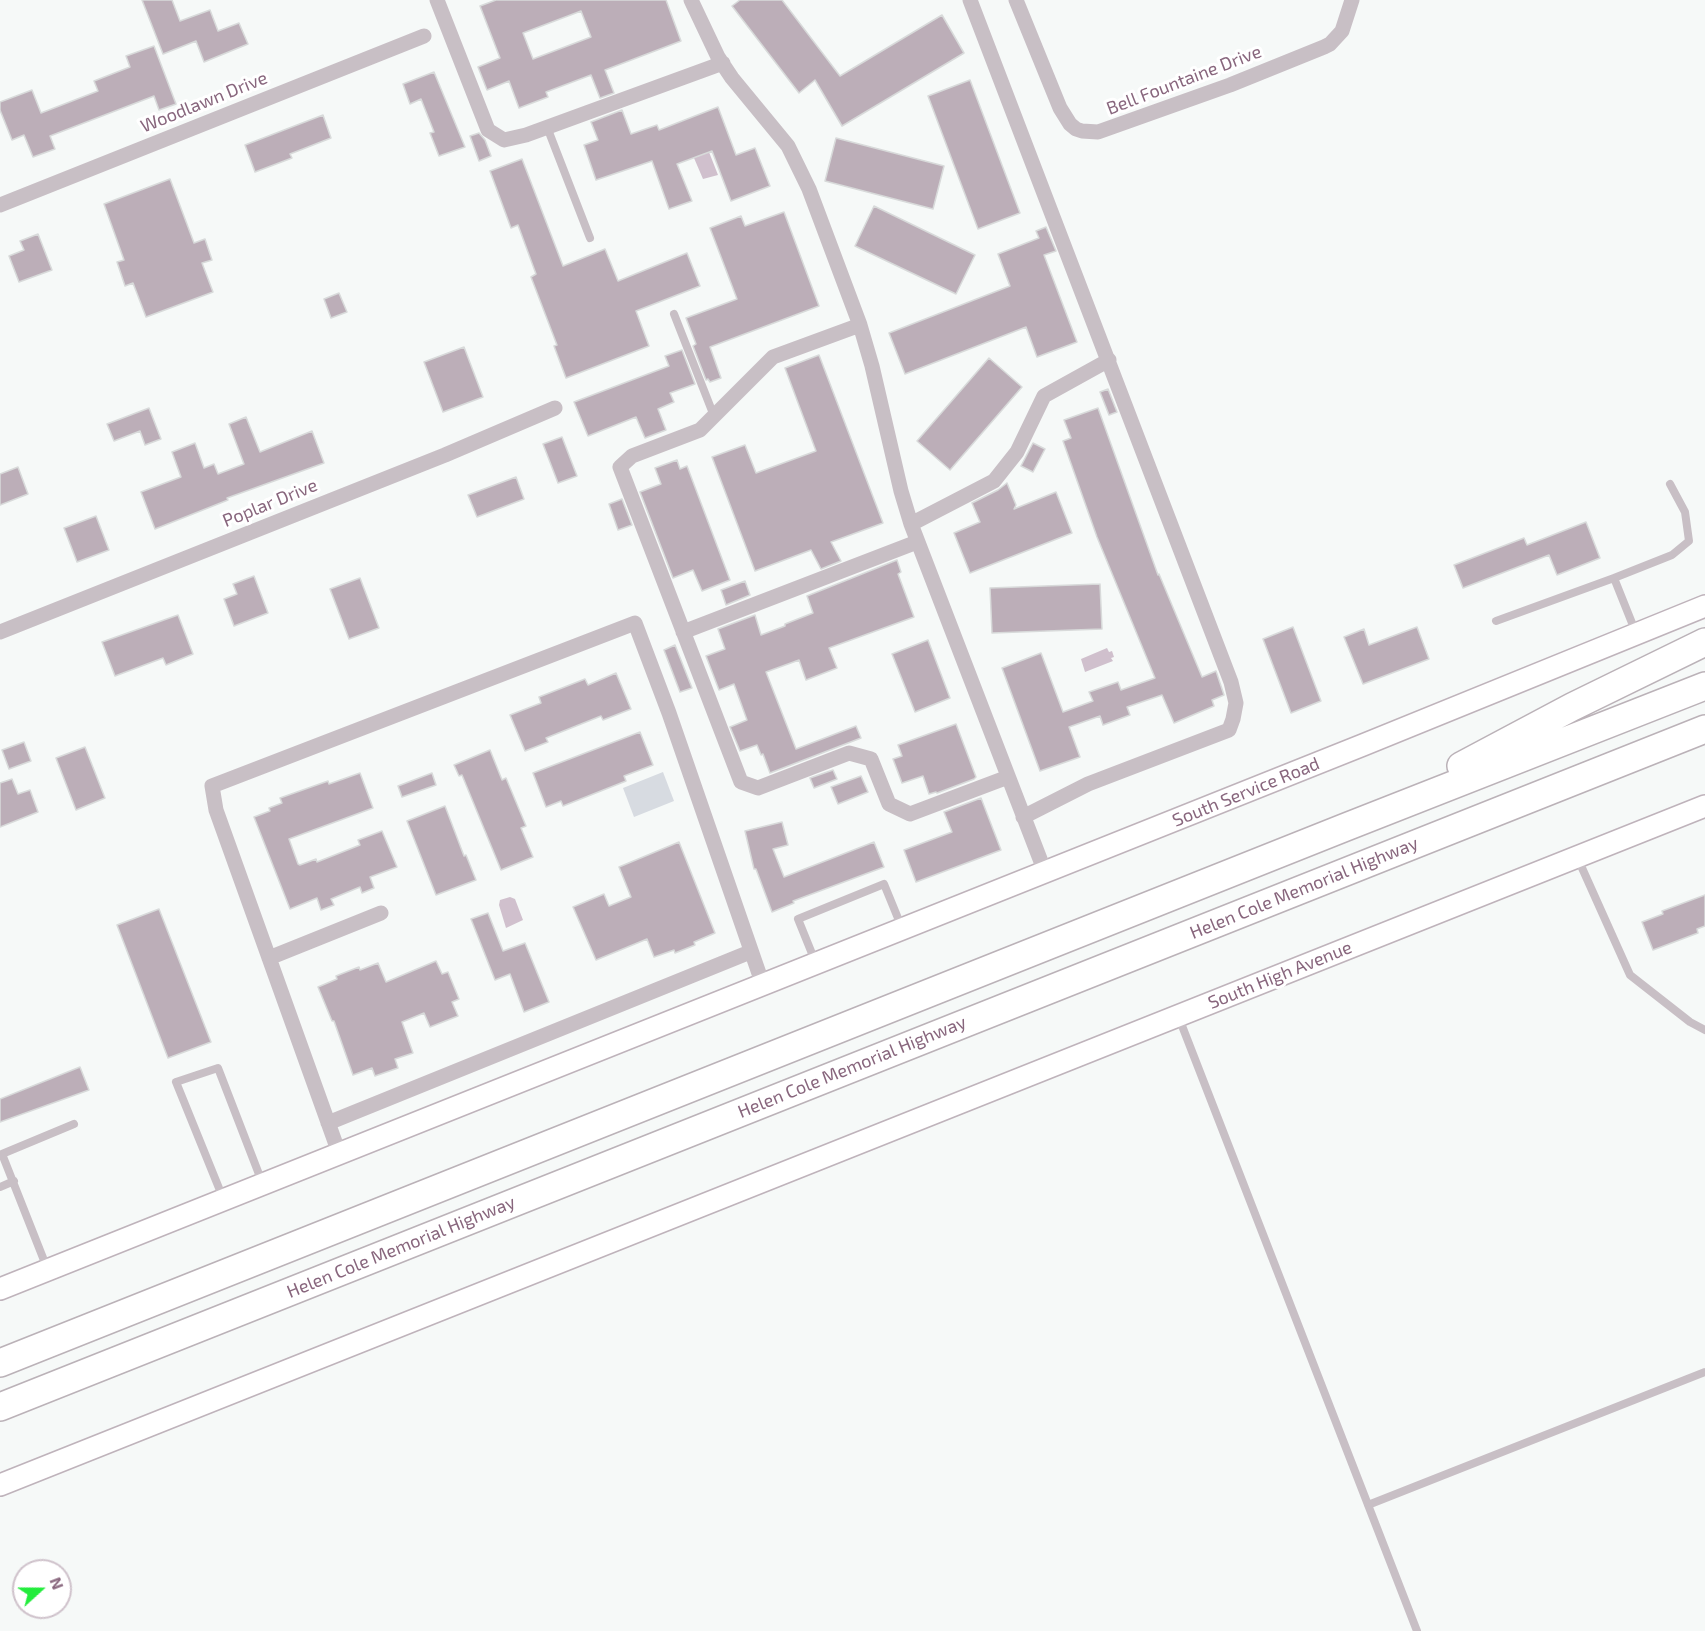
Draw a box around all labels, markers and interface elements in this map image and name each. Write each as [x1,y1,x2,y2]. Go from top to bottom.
street label: Bell Fountaine Drive [1104,41,1264,119]
street label: Woodlawn Drive [137,67,271,137]
street label: Poplar Drive [219,474,321,532]
street label: South Service Road [1169,753,1323,831]
street label: Helen Cole Memorial Highway [1187,832,1421,944]
street label: South High Avenue [1205,936,1355,1014]
street label: Helen Cole Memorial Highway [735,1011,969,1123]
street label: Helen Cole Memorial Highway [284,1191,518,1303]
north arrow [12,1559,72,1619]
text: N [46,1574,68,1592]

